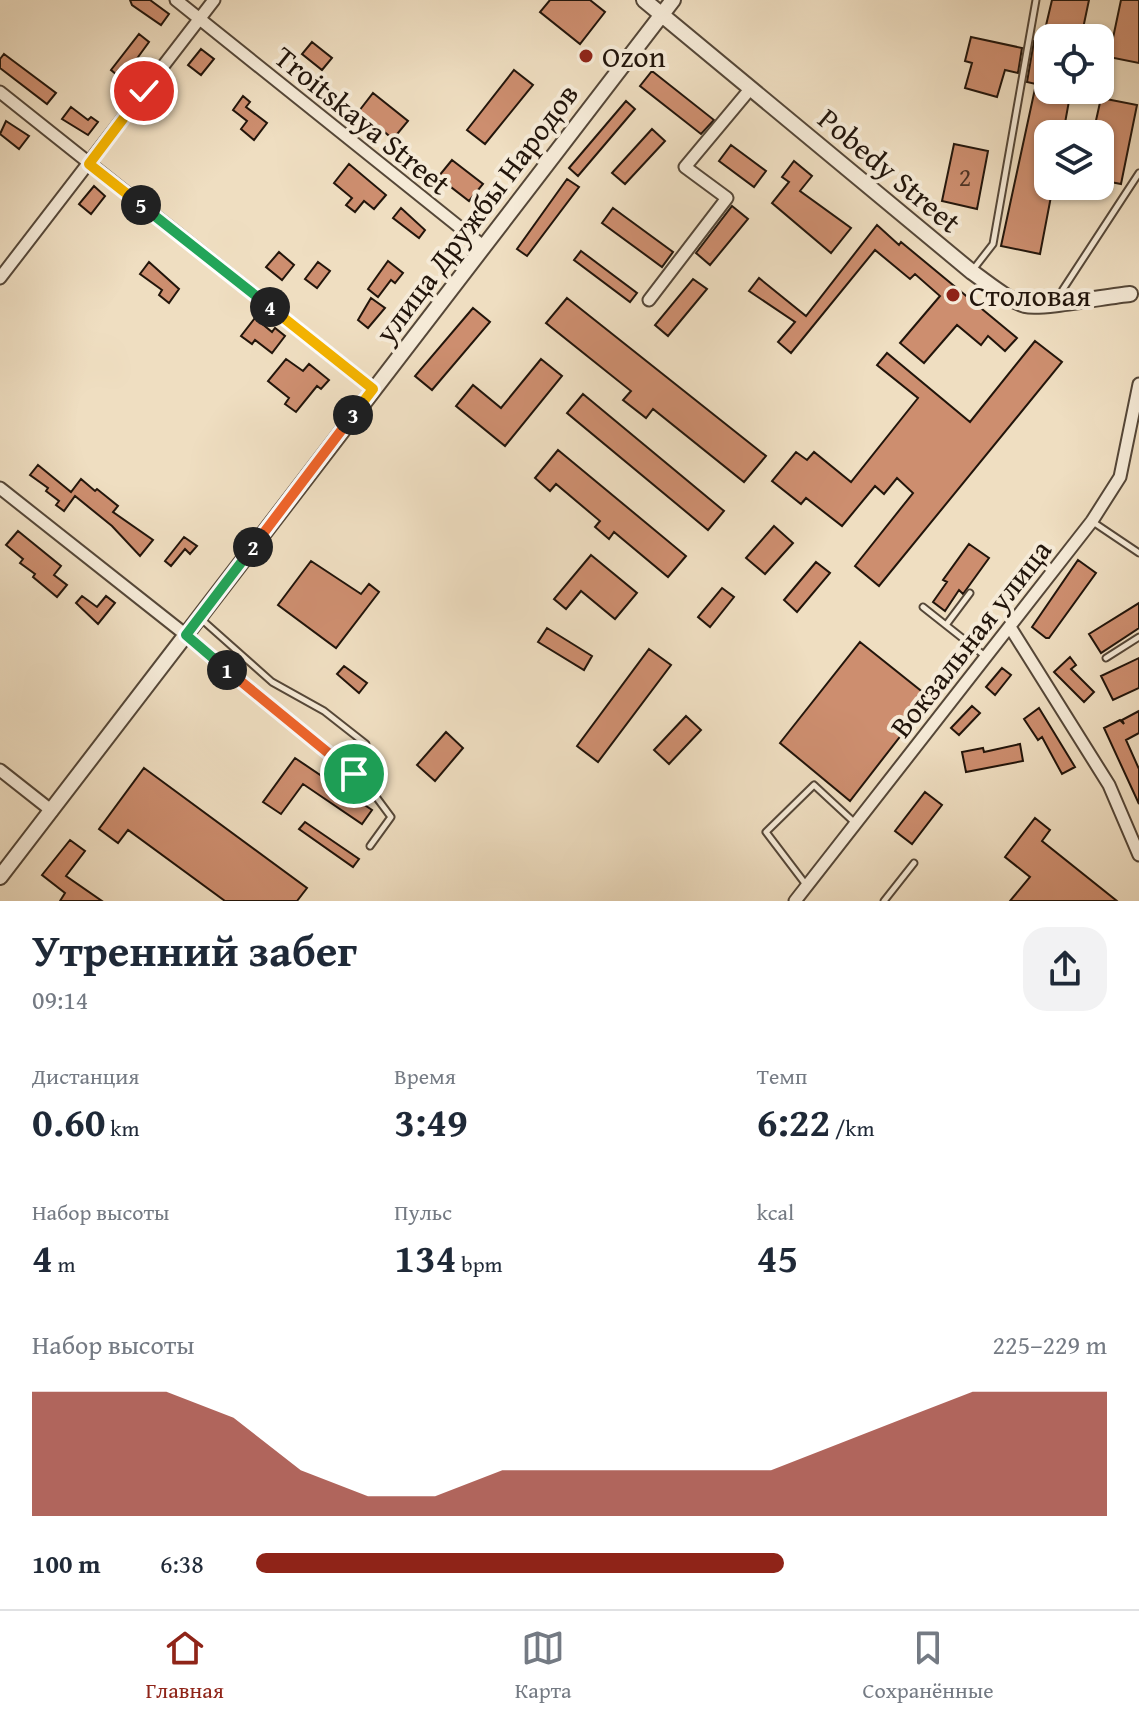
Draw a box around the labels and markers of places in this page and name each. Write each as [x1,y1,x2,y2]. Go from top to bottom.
place label: Ozon [602,34,666,78]
marker: Ozon [577,47,595,65]
pin [110,57,178,125]
pin: 5 [121,185,161,225]
place label: Столовая [969,273,1091,317]
marker: Столовая [944,286,962,304]
pin: 4 [250,287,290,327]
pin: 3 [333,395,373,435]
pin: 2 [233,527,273,567]
pin: 1 [207,650,247,690]
pin [320,740,388,808]

